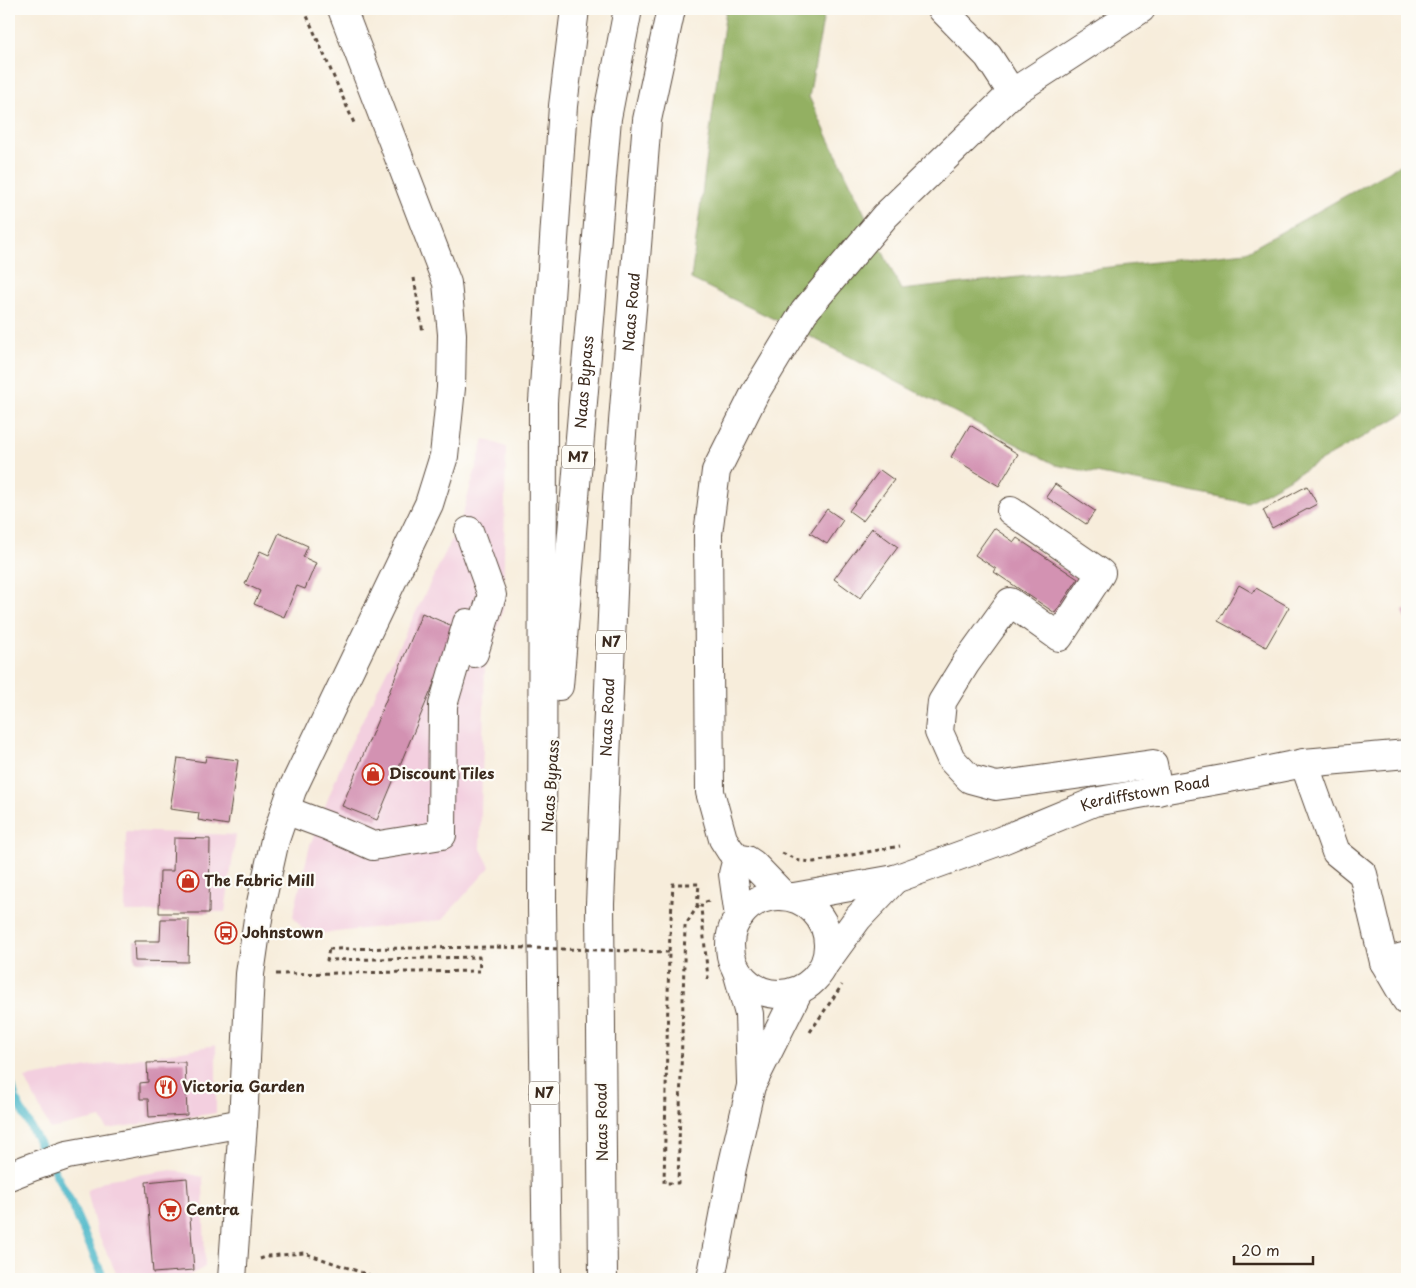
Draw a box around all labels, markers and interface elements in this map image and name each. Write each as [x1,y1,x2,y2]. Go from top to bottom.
street label: Naas Road [616,272,645,352]
street label: Naas Bypass [568,335,599,429]
road number: M7 [562,446,594,468]
road number: N7 [596,630,626,654]
street label: Naas Road [593,677,619,757]
street label: Naas Bypass [535,739,564,833]
place label: Discount Tiles [389,761,494,784]
shop icon: Discount Tiles [361,762,385,786]
street label: Kerdiffstown Road [1076,769,1211,816]
place label: The Fabric Mill [204,868,314,891]
shop icon: The Fabric Mill [176,869,200,893]
place label: Johnstown [242,920,324,943]
bus stop icon: Johnstown [214,921,238,945]
place label: Victoria Garden [182,1074,305,1097]
restaurant icon: Victoria Garden [154,1075,178,1099]
road number: N7 [529,1082,559,1104]
street label: Naas Road [588,1082,613,1162]
place label: Centra [186,1197,240,1220]
supermarket icon: Centra [158,1198,182,1222]
scale bar [1234,1233,1312,1265]
text: 20 m [1241,1238,1280,1261]

